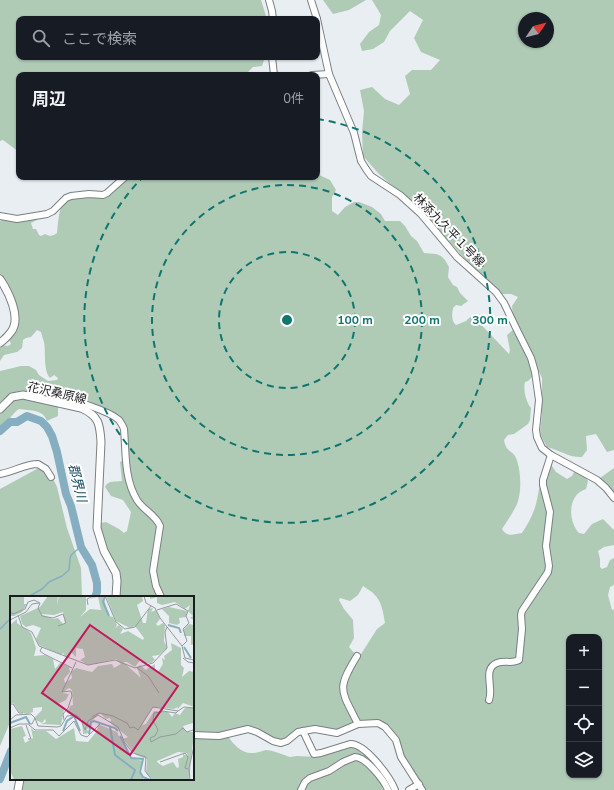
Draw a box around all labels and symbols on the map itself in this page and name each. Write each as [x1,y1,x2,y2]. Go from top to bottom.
north arrow [518,12,554,48]
street label: 林添九久平１号線 [410,190,488,270]
text: 100 m [337,312,373,328]
text: 200 m [404,312,440,328]
text: 300 m [472,312,508,328]
centre of rings [280,313,294,327]
street label: 花沢桑原線 [26,378,88,408]
water label: 郡界川 [64,462,91,506]
inset map [10,596,194,780]

